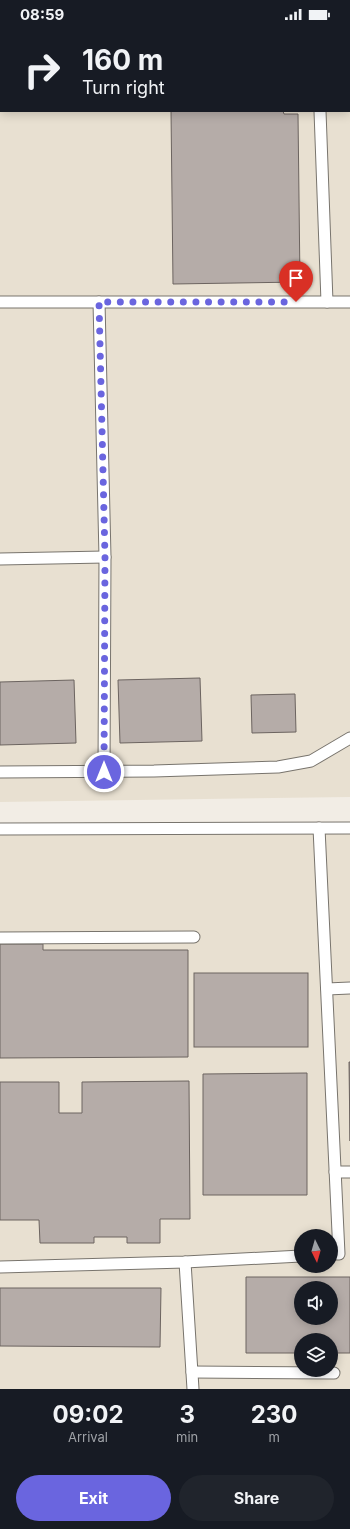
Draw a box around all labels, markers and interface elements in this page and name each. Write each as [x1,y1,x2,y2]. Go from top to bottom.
text: 08:59 [20,5,64,24]
text: 160 m [82,43,163,77]
icon: right [16,44,68,96]
text: Turn right [82,77,165,98]
pin [279,261,313,302]
icon: arrive [285,267,307,289]
position arrow [83,751,125,793]
north arrow [294,1229,338,1273]
map controls [294,1229,338,1377]
button: sound [294,1281,338,1325]
button: layers [294,1333,338,1377]
text: 09:02 [52,1400,124,1429]
text: 3 [179,1400,195,1429]
text: 230 [251,1400,298,1429]
text: Arrival [68,1429,108,1445]
text: min [176,1429,198,1445]
text: m [268,1429,280,1445]
button: Exit [16,1475,171,1521]
button: Share [179,1475,334,1521]

